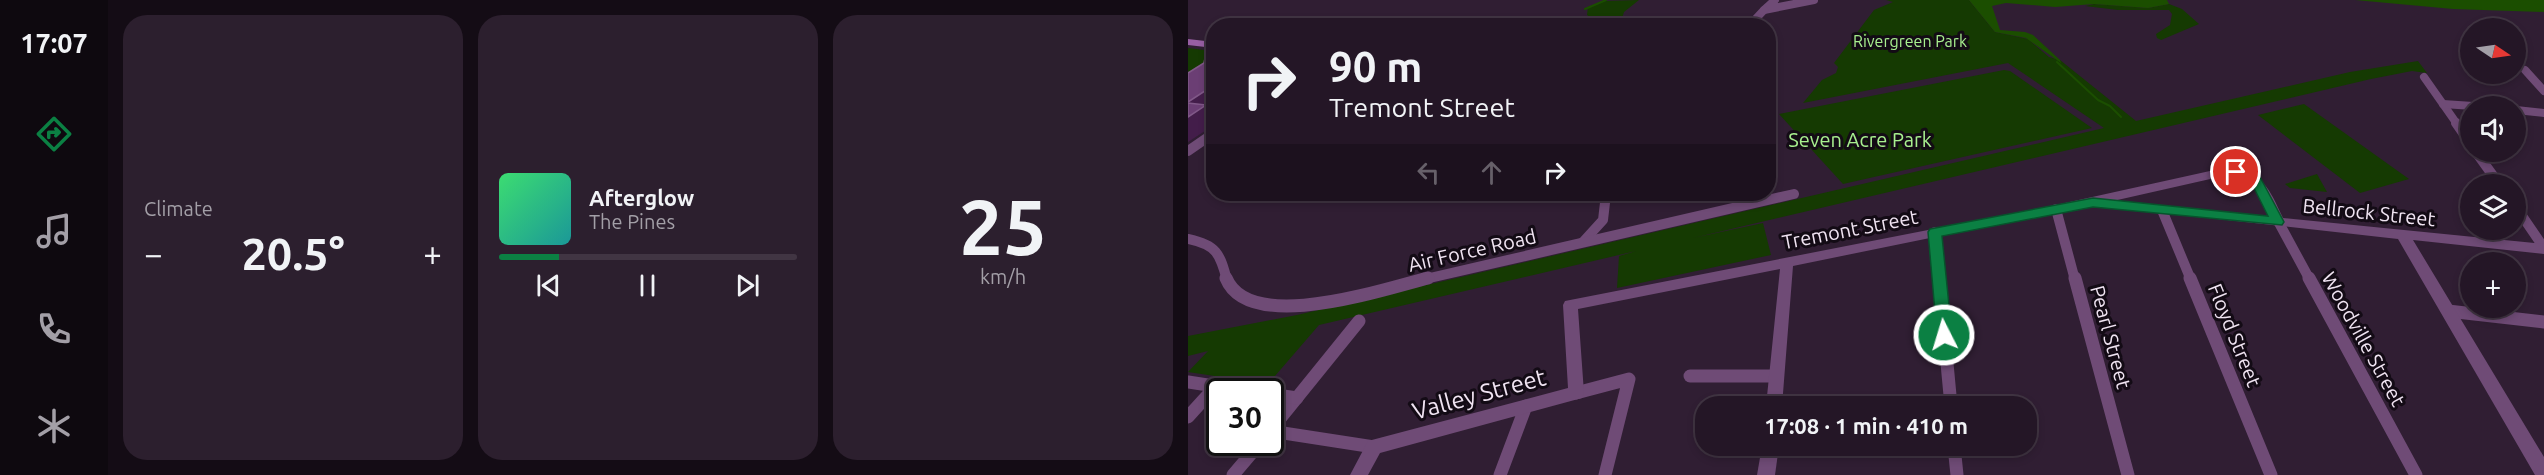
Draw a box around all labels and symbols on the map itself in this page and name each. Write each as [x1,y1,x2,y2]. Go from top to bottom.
north arrow [2460,18,2526,84]
park label: Rivergreen Park [1853,32,1967,50]
park label: Seven Acre Park [1788,128,1932,151]
pin [2210,146,2261,197]
street label: Bellrock Street [2302,194,2437,230]
street label: Tremont Street [1780,205,1920,253]
street label: Air Force Road [1406,224,1538,276]
street label: Woodville Street [2318,268,2410,410]
street label: Floyd Street [2204,280,2266,390]
street label: Pearl Street [2086,283,2136,391]
position arrow [1912,303,1976,367]
street label: Valley Street [1409,363,1549,425]
speed limit sign: 30 [1206,378,1284,456]

